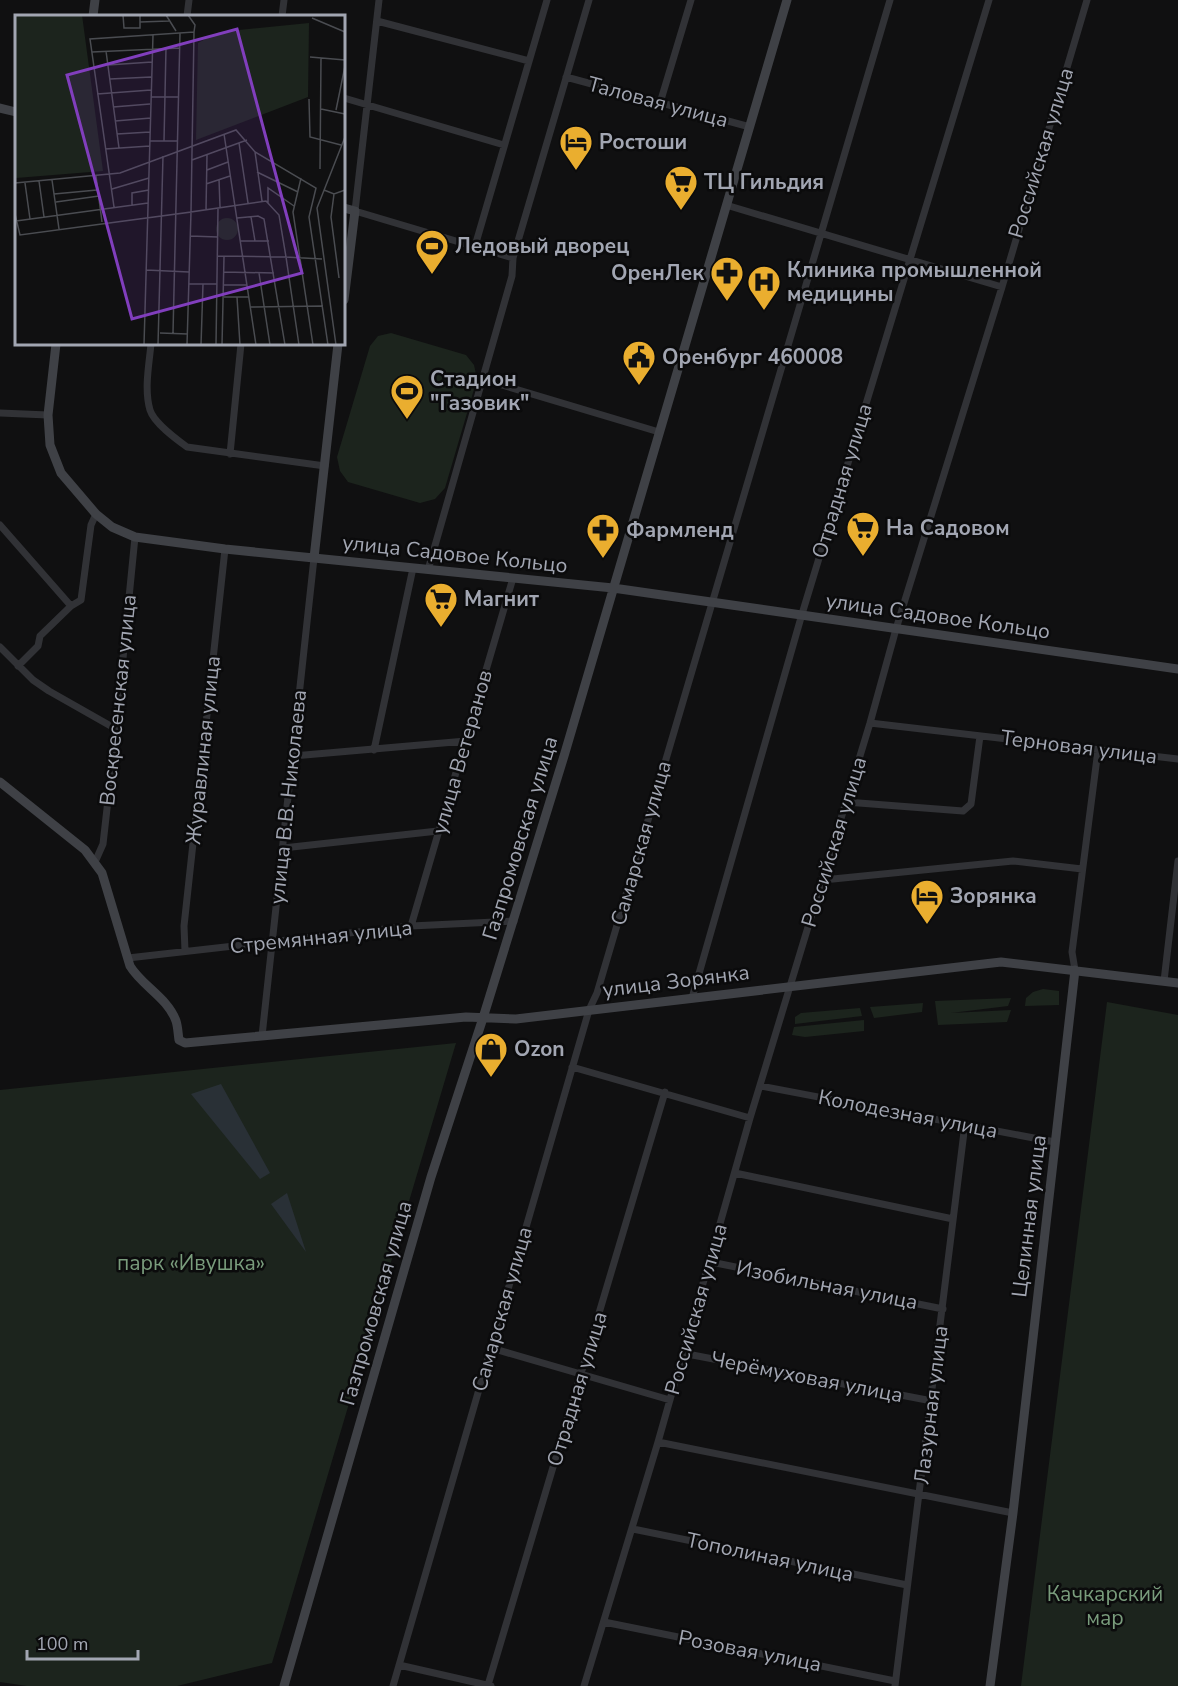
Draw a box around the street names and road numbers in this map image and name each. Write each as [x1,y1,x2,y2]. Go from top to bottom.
street label: Российская улица [1002,64,1080,242]
street label: Таловая улица [585,70,731,134]
street label: Отрадная улица [805,400,879,562]
street label: улица Садовое Кольцо [341,528,569,580]
street label: улица Садовое Кольцо [824,586,1052,646]
street label: Воскресенская улица [93,593,143,807]
street label: Журавлиная улица [179,654,227,846]
street label: улица Ветеранов [425,667,499,837]
street label: улица В.В. Николаева [263,688,313,906]
street label: Терновая улица [999,724,1159,770]
street label: Газпромовская улица [476,733,564,943]
street label: Российская улица [795,753,873,931]
street label: Самарская улица [604,757,678,929]
street label: Стремянная улица [228,913,414,961]
street label: улица Зорянка [601,958,751,1004]
street label: Колодезная улица [816,1083,1000,1145]
street label: Целинная улица [1005,1133,1053,1299]
street label: Газпромовская улица [333,1197,419,1409]
street label: Российская улица [658,1220,734,1398]
street label: Самарская улица [465,1223,539,1395]
street label: Изобильная улица [734,1254,920,1316]
street label: Отрадная улица [540,1308,614,1470]
street label: Лазурная улица [907,1324,955,1486]
street label: Черёмуховая улица [709,1345,905,1409]
street label: Тополиная улица [684,1526,856,1588]
street label: Розовая улица [676,1623,824,1679]

